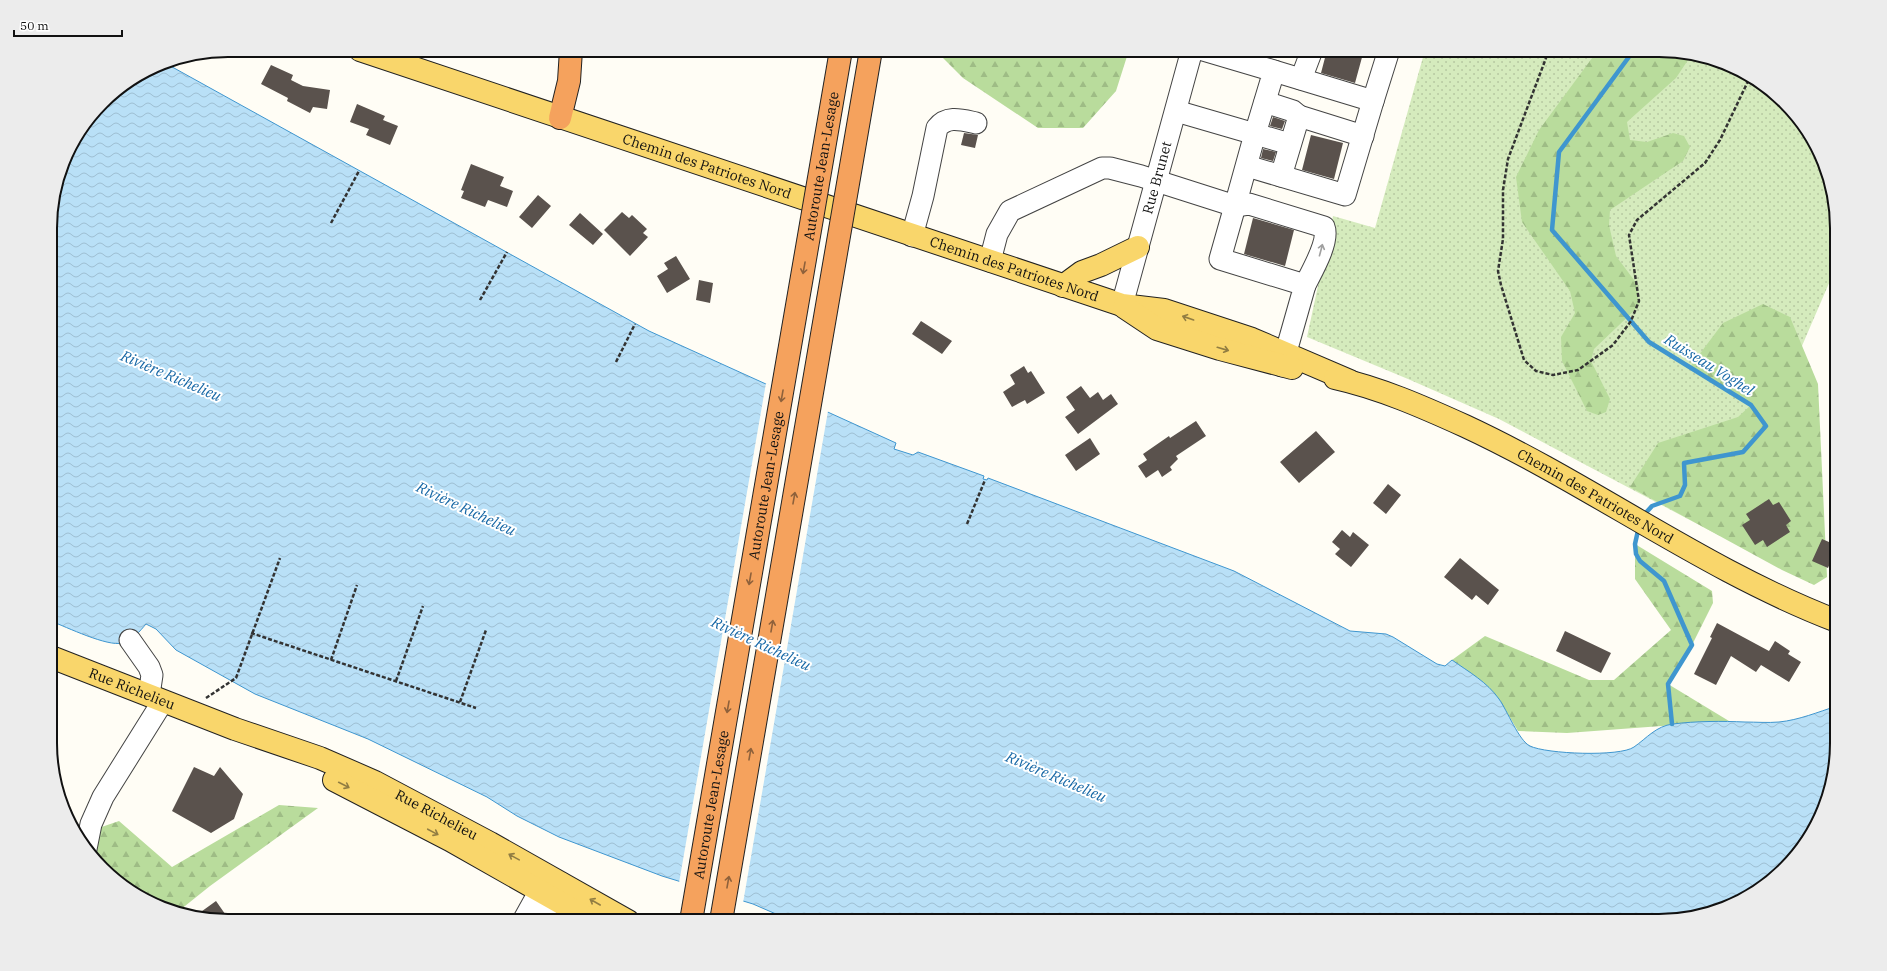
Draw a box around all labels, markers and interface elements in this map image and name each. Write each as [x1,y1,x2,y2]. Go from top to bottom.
scale bar [14,12,122,38]
text: 50 m [20,18,49,33]
street label: Autoroute Jean-Lesage [799,90,843,242]
street label: Chemin des Patriotes Nord [620,130,794,203]
street label: Rue Brunet [1138,139,1176,216]
street label: Chemin des Patriotes Nord [928,232,1102,306]
one-way arrow [1318,244,1325,257]
one-way arrow [799,261,807,274]
one-way arrow [1183,314,1195,322]
water label: Ruisseau Voghel [1660,329,1758,400]
water label: Rivière Richelieu [117,345,225,405]
one-way arrow [1216,346,1229,354]
one-way arrow [777,389,785,402]
street label: Autoroute Jean-Lesage [744,410,788,561]
street label: Chemin des Patriotes Nord [1514,445,1677,548]
water label: Rivière Richelieu [413,477,519,540]
one-way arrow [790,492,798,505]
one-way arrow [746,572,754,585]
water label: Rivière Richelieu [708,612,814,675]
one-way arrow [768,620,776,633]
street label: Rue Richelieu [86,664,178,714]
one-way arrow [724,700,732,713]
street label: Autoroute Jean-Lesage [689,729,733,881]
water label: Rivière Richelieu [1002,746,1110,806]
one-way arrow [746,748,754,761]
one-way arrow [338,782,350,789]
street label: Rue Richelieu [392,785,481,844]
one-way arrow [427,828,439,836]
one-way arrow [508,852,520,860]
one-way arrow [724,876,732,889]
one-way arrow [589,898,601,906]

